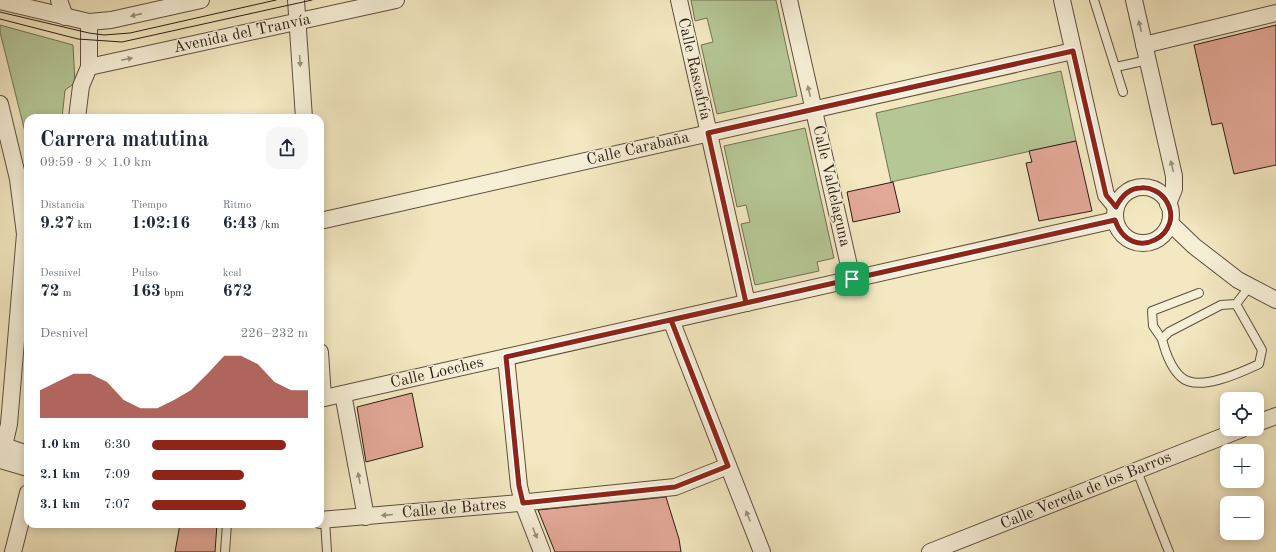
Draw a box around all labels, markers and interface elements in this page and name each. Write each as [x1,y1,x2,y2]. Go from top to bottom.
one-way arrow [130,12,142,18]
street label: Avenida del Tranvía [172,12,312,56]
street label: Calle Rascafría [674,16,714,122]
one-way arrow [1136,19,1142,32]
one-way arrow [297,55,304,67]
one-way arrow [121,56,133,62]
one-way arrow [806,85,812,97]
street label: Calle Valdelaguna [809,124,853,248]
button: share [266,127,308,169]
text: Carrera matutina [40,129,209,151]
street label: Calle Carabaña [585,129,691,169]
text: 09:59 · 9 × 1.0 km [40,156,151,169]
one-way arrow [1168,160,1174,172]
text: Distancia [40,200,85,211]
text: Tiempo [131,200,167,211]
text: Ritmo [223,200,252,211]
text: 9.27 [40,215,74,232]
text: 1:02:16 [131,215,190,232]
text: 6:43 [223,215,257,232]
text: km [74,220,92,231]
text: /km [257,220,279,231]
pin [835,262,869,296]
text: Desnivel [40,268,81,279]
text: Pulso [131,268,158,279]
text: kcal [223,268,242,279]
icon: arrive [841,268,863,290]
text: 72 [40,283,60,300]
text: 163 [131,283,161,300]
text: 672 [223,283,252,300]
text: m [60,288,72,299]
text: bpm [161,288,184,299]
text: Desnivel [40,327,88,340]
text: 226–232 m [241,327,308,340]
street label: Calle Loeches [389,354,485,391]
map controls [1220,392,1264,540]
button: locate [1220,392,1264,436]
text: 1.0 km [40,438,80,451]
text: 6:30 [104,438,130,451]
button: + [1220,444,1264,488]
street label: Calle Vereda de los Barros [998,449,1174,533]
text: 2.1 km [40,468,80,481]
text: 7:09 [104,468,130,481]
one-way arrow [356,472,362,484]
street label: Calle de Batres [401,496,507,522]
button: − [1220,496,1264,540]
text: 3.1 km [40,498,80,511]
text: 7:07 [104,498,130,511]
one-way arrow [745,509,751,521]
one-way arrow [381,511,393,518]
one-way arrow [532,527,538,539]

